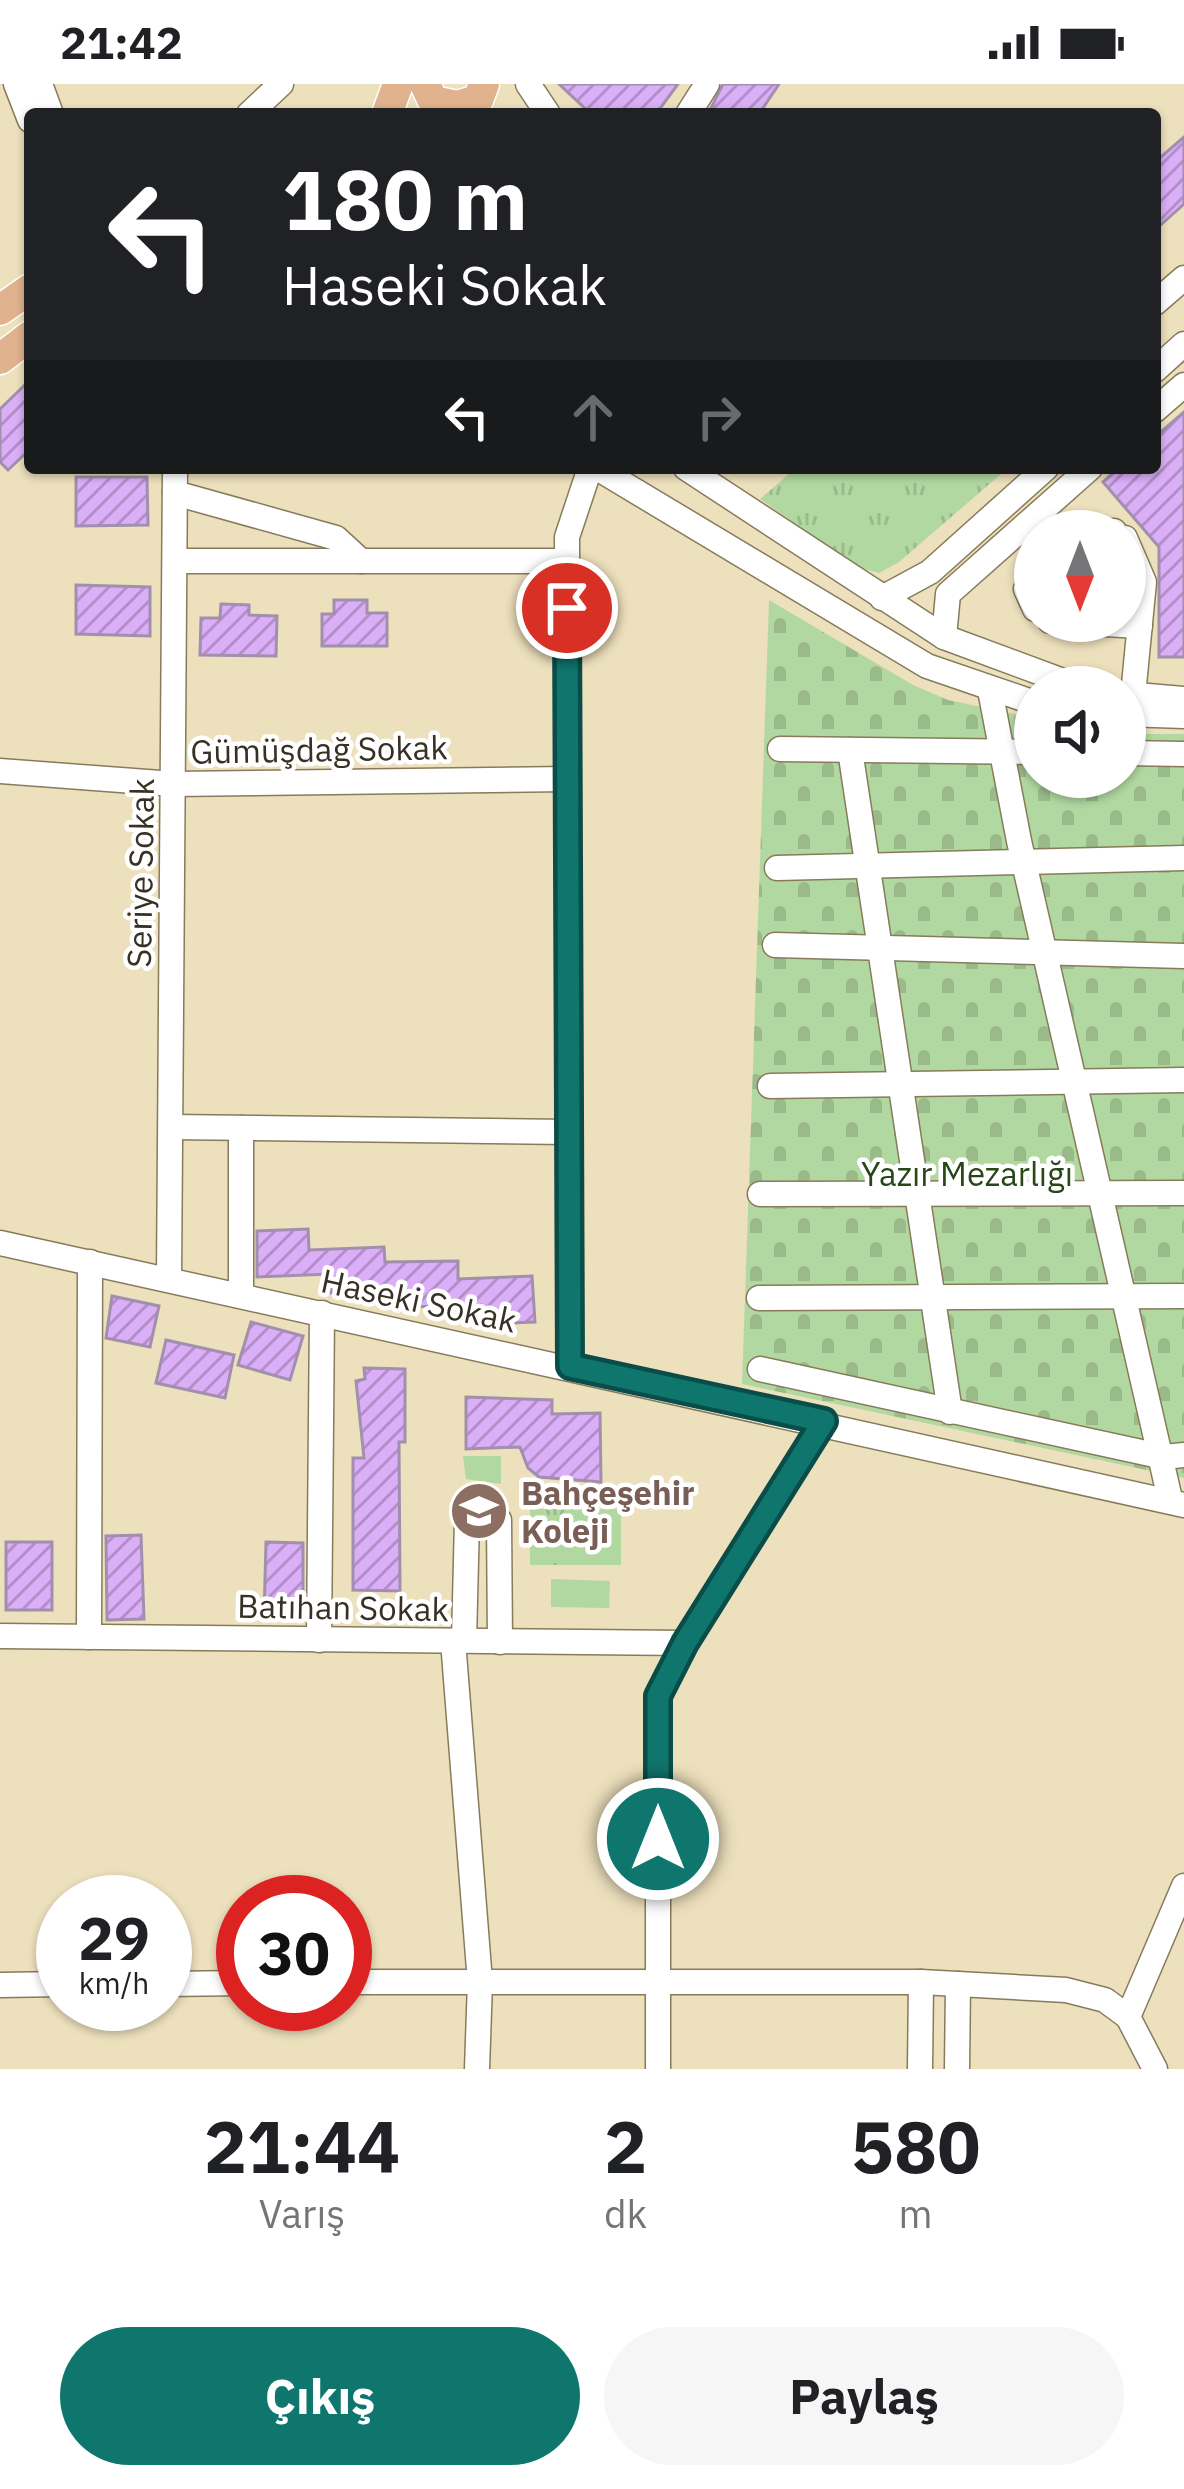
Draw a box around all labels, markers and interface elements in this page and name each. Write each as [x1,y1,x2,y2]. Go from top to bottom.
text: 21:42 [60,13,183,71]
text: 180 m [282,144,528,253]
icon: left [84,156,240,312]
text: Haseki Sokak [282,250,607,320]
icon: left [434,384,500,450]
icon: ahead [560,384,626,450]
icon: right [686,384,752,450]
north arrow [1014,510,1146,642]
map controls [1014,510,1146,798]
pin [516,557,618,659]
icon: arrive [534,575,600,641]
button: sound [1014,666,1146,798]
street label: Gümüşdağ Sokak [190,725,448,773]
street label: Seriye Sokak [117,778,163,968]
park label: Yazır Mezarlığı [861,1152,1073,1195]
street label: Haseki Sokak [317,1258,521,1342]
place label: Bahçeşehir Koleji [521,1471,695,1552]
school or university icon: Bahçeşehir Koleji [448,1480,510,1542]
street label: Batıhan Sokak [237,1584,449,1630]
position arrow [595,1776,721,1902]
speed limit sign: 30 [216,1875,372,2031]
text: 29 [78,1898,150,1977]
text: km/h [79,1963,149,2002]
text: 21:44 [204,2099,400,2193]
text: 2 [604,2099,647,2193]
text: 580 [851,2099,980,2193]
text: Varış [259,2188,345,2239]
text: dk [604,2188,647,2239]
text: m [899,2188,933,2239]
button: Çıkış [60,2327,580,2465]
button: Paylaş [604,2327,1124,2465]

